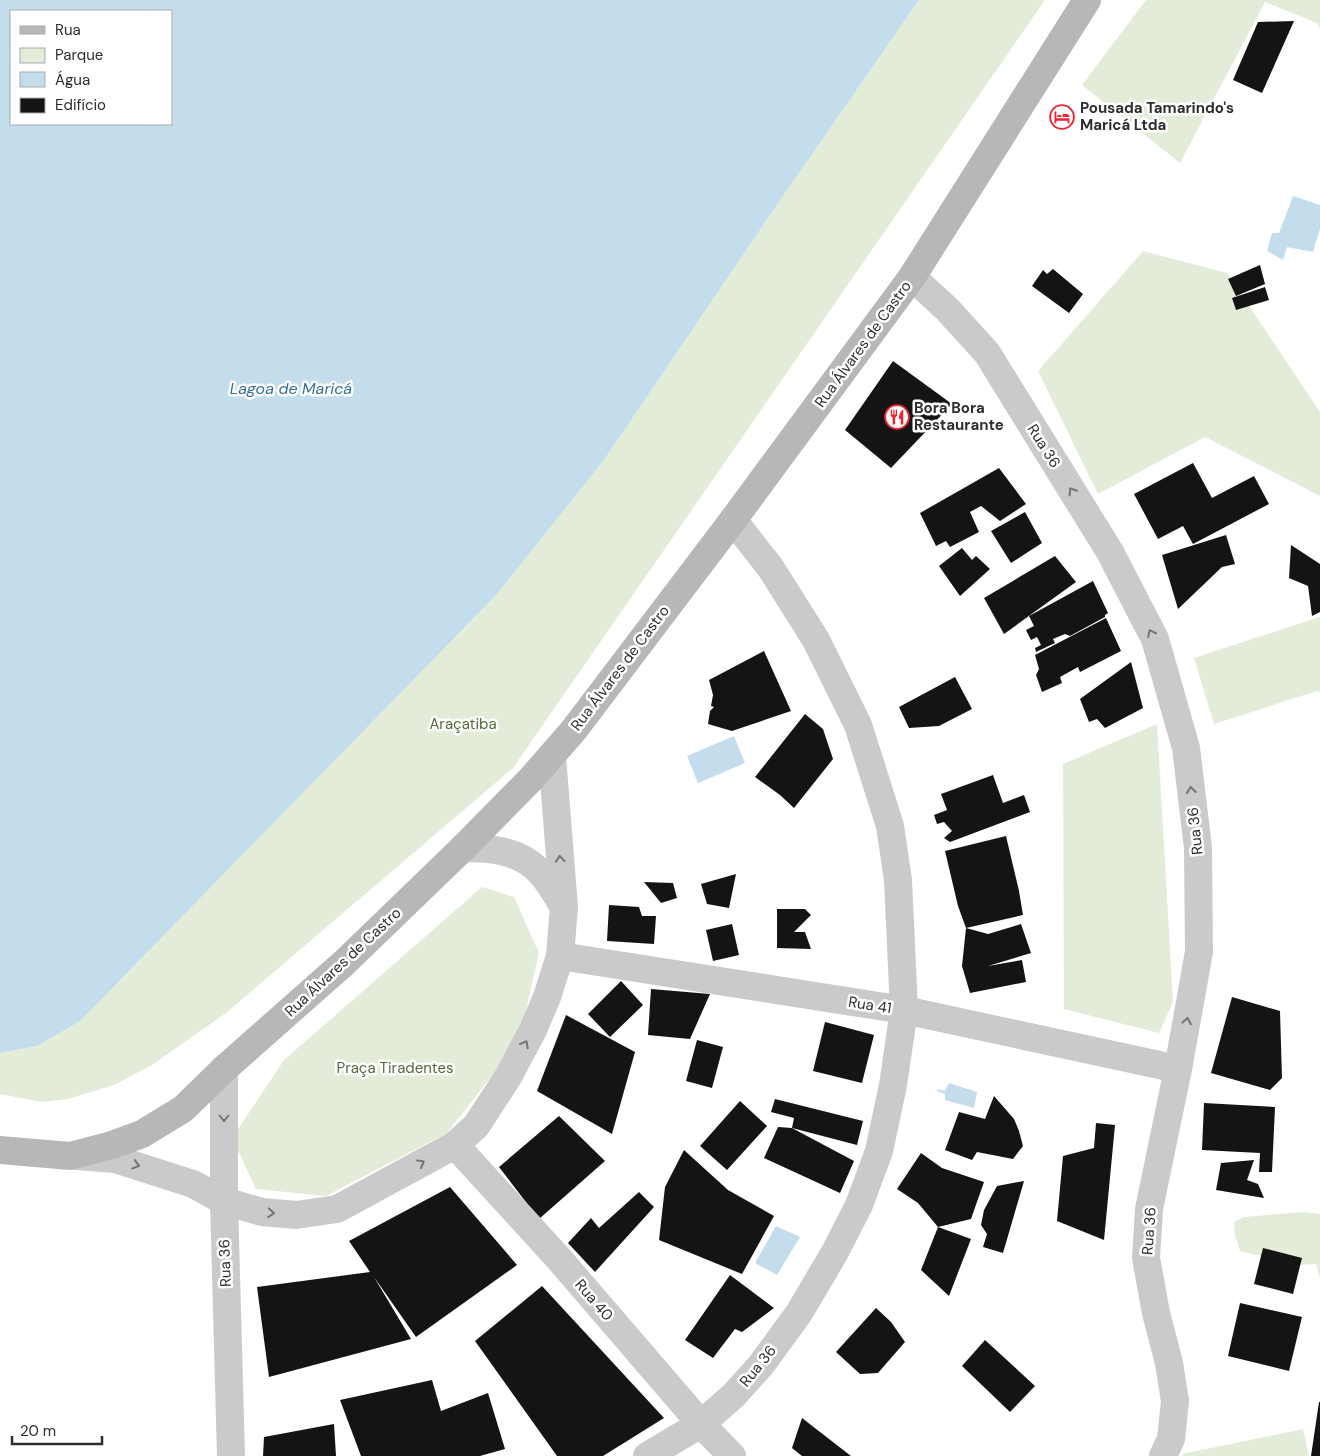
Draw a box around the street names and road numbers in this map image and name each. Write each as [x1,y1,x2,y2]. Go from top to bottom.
street label: Rua Álvares de Castro [810,277,916,411]
street label: Rua 36 [1023,420,1065,472]
street label: Rua Álvares de Castro [566,601,674,735]
street label: Rua 36 [1183,806,1207,856]
street label: Rua Álvares de Castro [281,903,405,1021]
street label: Rua 41 [847,992,893,1018]
street label: Rua 36 [1137,1206,1161,1256]
street label: Rua 36 [214,1239,236,1287]
street label: Rua 40 [570,1275,618,1325]
street label: Rua 36 [735,1341,781,1391]

